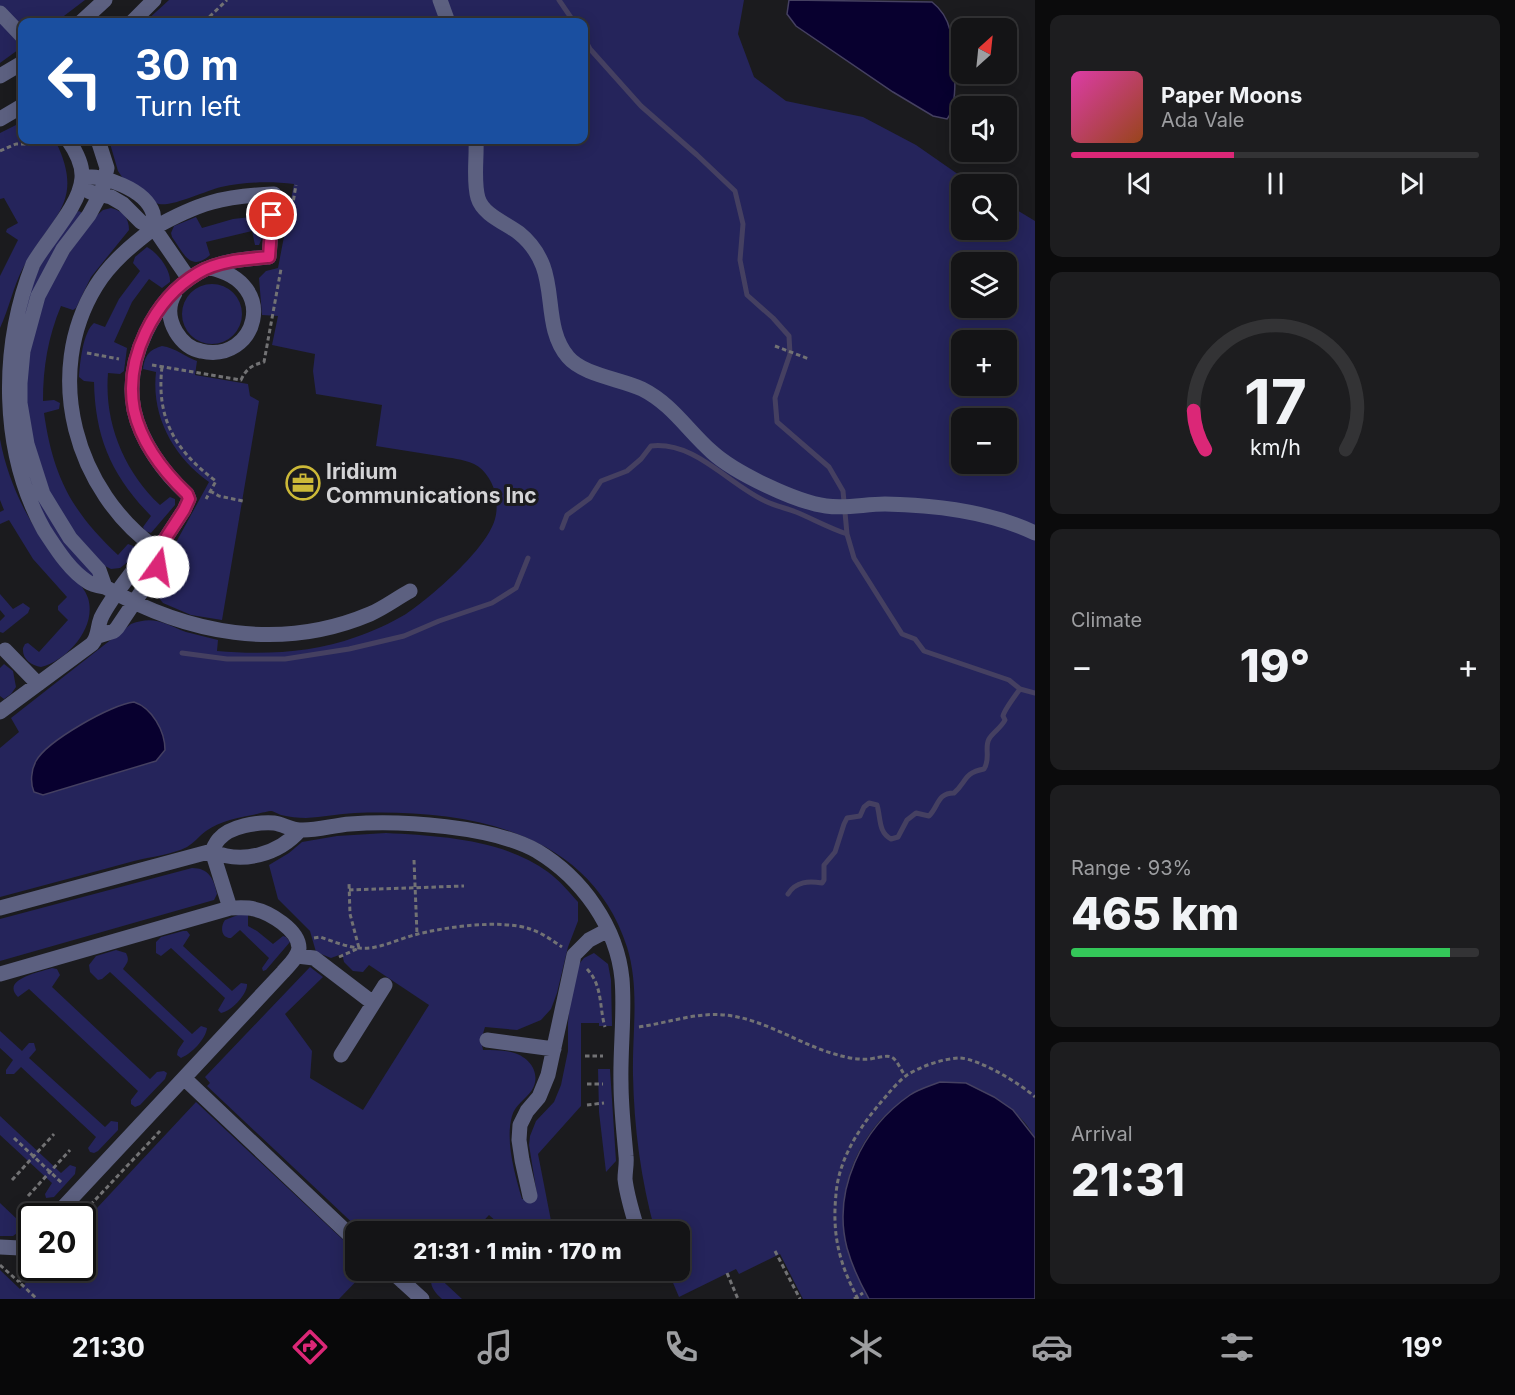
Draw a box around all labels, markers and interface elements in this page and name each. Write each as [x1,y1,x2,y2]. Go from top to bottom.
north arrow [951,18,1017,84]
map controls [951,18,1017,474]
text: 30 m [135,39,239,90]
icon: left [36,42,114,120]
text: Paper Moons [1161,82,1302,108]
text: Turn left [135,90,241,123]
button: sound [951,96,1017,162]
text: Ada Vale [1161,108,1244,132]
icon: previous [1123,167,1156,200]
icon: pause [1259,167,1292,200]
icon: next [1395,167,1428,200]
button: search [951,174,1017,240]
pin [246,189,297,240]
icon: arrive [255,198,288,231]
button: layers [951,252,1017,318]
button: + [951,330,1017,396]
text: 17 [1243,364,1307,439]
button: − [951,408,1017,474]
text: km/h [1250,434,1300,460]
place label: Iridium Communications Inc [326,459,537,508]
office icon: Iridium Communications Inc [285,465,321,501]
position arrow [126,535,190,599]
text: Climate [1071,608,1142,632]
text: 19° [1240,638,1310,693]
text: − [1071,646,1093,686]
text: + [1457,646,1479,686]
text: Range · 93% [1071,856,1192,880]
text: 465 km [1071,886,1239,941]
text: Arrival [1071,1122,1133,1146]
text: 21:31 [1071,1152,1185,1207]
speed limit sign: 20 [18,1203,96,1281]
text: 21:31 · 1 min · 170 m [413,1238,622,1264]
icon: directions [289,1326,331,1368]
icon: music [474,1326,516,1368]
icon: phone [660,1326,702,1368]
icon: climate [845,1326,887,1368]
icon: car [1031,1326,1073,1368]
icon: filters [1216,1326,1258,1368]
text: 21:30 [72,1331,145,1364]
text: 19° [1402,1331,1443,1364]

